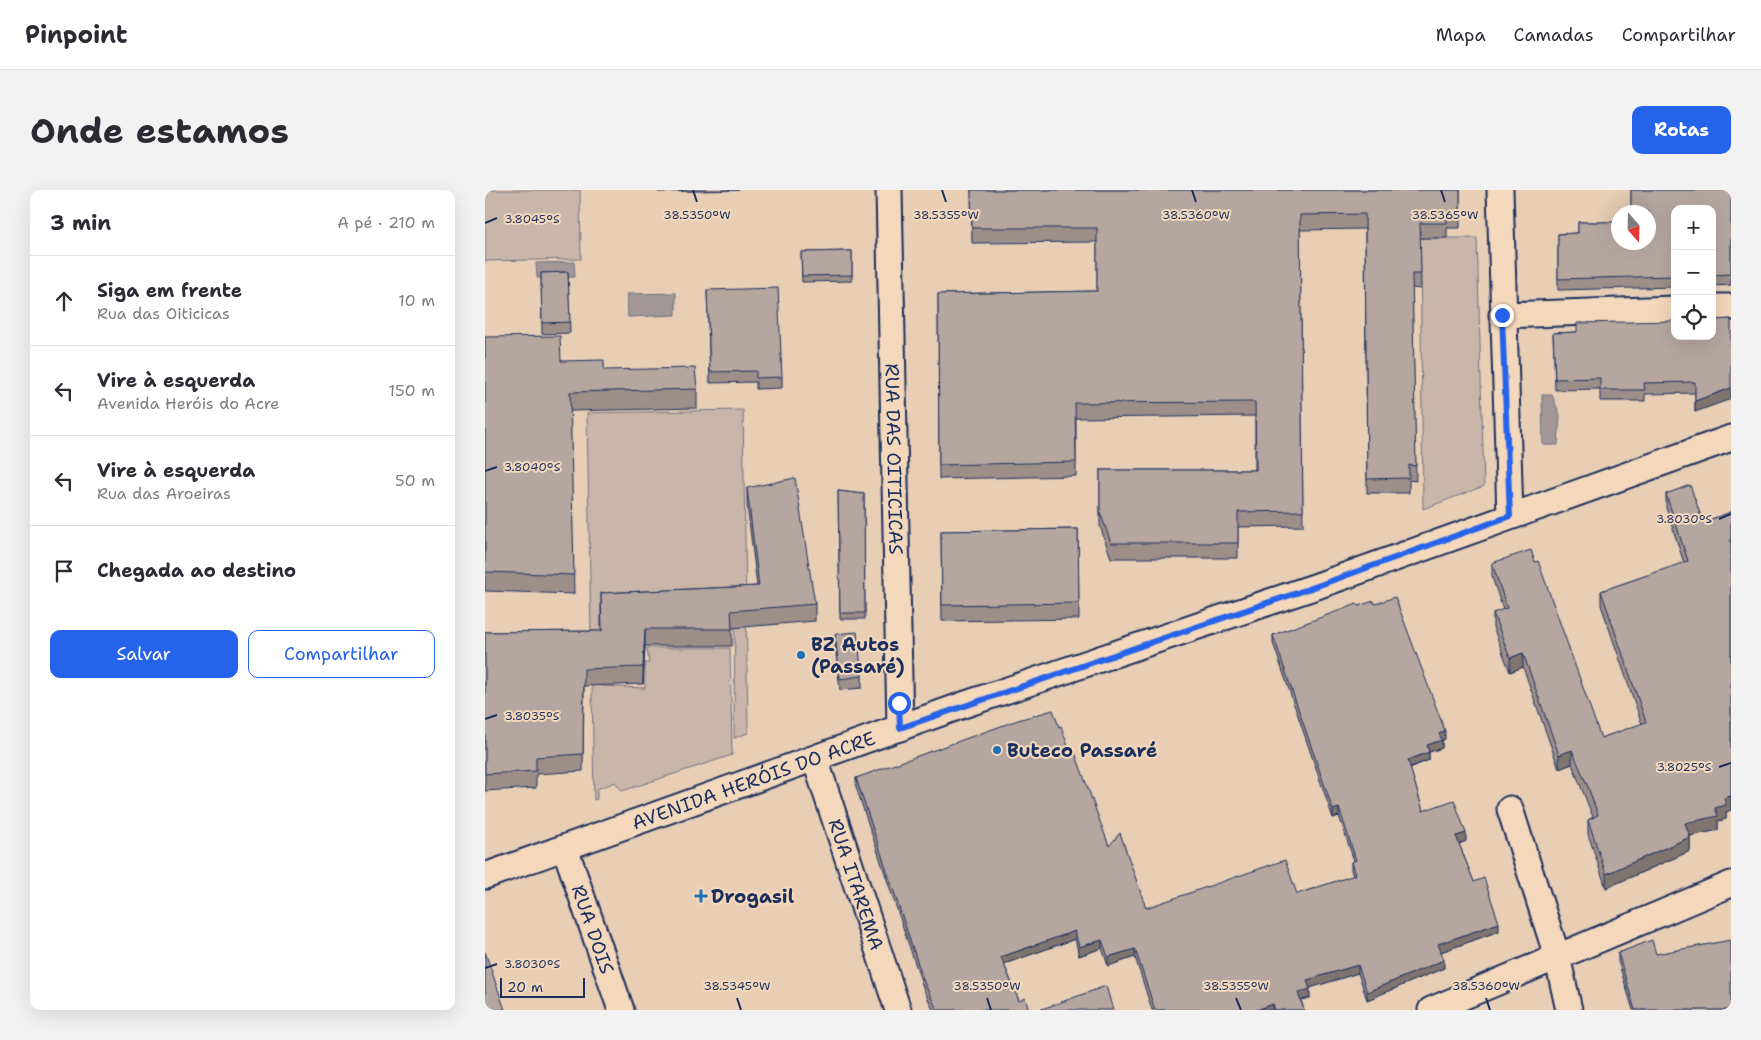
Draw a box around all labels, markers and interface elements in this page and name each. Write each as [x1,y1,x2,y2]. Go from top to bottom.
text: Pinpoint [25,19,127,51]
text: Mapa [1436,23,1486,47]
text: Camadas [1514,23,1594,47]
text: Compartilhar [1622,23,1736,47]
button: Rotas [1632,106,1731,154]
text: Onde estamos [30,107,289,154]
north arrow [1611,205,1656,250]
map controls [1671,205,1716,340]
button: + [1671,205,1716,250]
text: 38.5350°W [663,207,731,223]
text: 38.5355°W [913,207,979,223]
text: 38.5360°W [1162,207,1230,223]
text: 38.5365°W [1412,207,1478,223]
text: 3 min [50,209,111,237]
text: 3.8045°S [504,211,560,227]
text: A pé · 210 m [337,212,435,233]
button: − [1671,250,1716,295]
text: Siga em frente [97,278,242,303]
icon: ahead [50,287,78,315]
text: 10 m [398,290,435,311]
button: locate [1671,295,1716,340]
text: Rua das Oiticicas [97,303,230,324]
route end [1491,304,1514,327]
street label: RUA DAS OITICICAS [880,363,909,555]
text: Vire à esquerda [97,368,255,393]
icon: left [50,377,78,405]
text: 150 m [388,380,435,401]
text: Avenida Heróis do Acre [97,393,279,414]
text: Vire à esquerda [97,458,255,483]
text: 3.8040°S [504,459,561,475]
icon: left [50,467,78,495]
text: 50 m [395,470,435,491]
text: Rua das Aroeiras [97,483,231,504]
text: 3.8030°S [1656,511,1712,527]
icon: arrive [50,557,78,585]
text: Chegada ao destino [97,558,296,583]
button: Salvar [50,630,238,678]
button: Compartilhar [248,630,435,678]
place label: BZ Autos (Passaré) [811,632,905,679]
marker: BZ Autos (Passaré) [795,649,807,661]
route start [888,692,911,715]
text: 3.8035°S [504,708,560,724]
street label: AVENIDA HERÓIS DO ACRE [628,725,879,835]
place label: Buteco Passaré [1007,738,1157,763]
marker: Buteco Passaré [991,744,1003,756]
text: 3.8025°S [1656,759,1712,775]
street label: RUA ITAREMA [823,815,890,953]
street label: RUA DOIS [566,881,620,977]
place label: Drogasil [711,884,795,909]
marker: Drogasil [695,890,707,902]
text: 3.8030°S [504,956,560,972]
scale bar [500,975,585,998]
text: 20 m [507,978,543,996]
text: 38.5345°W [704,978,771,994]
text: 38.5350°W [953,978,1021,994]
text: 38.5355°W [1203,978,1269,994]
text: 38.5360°W [1452,978,1520,994]

